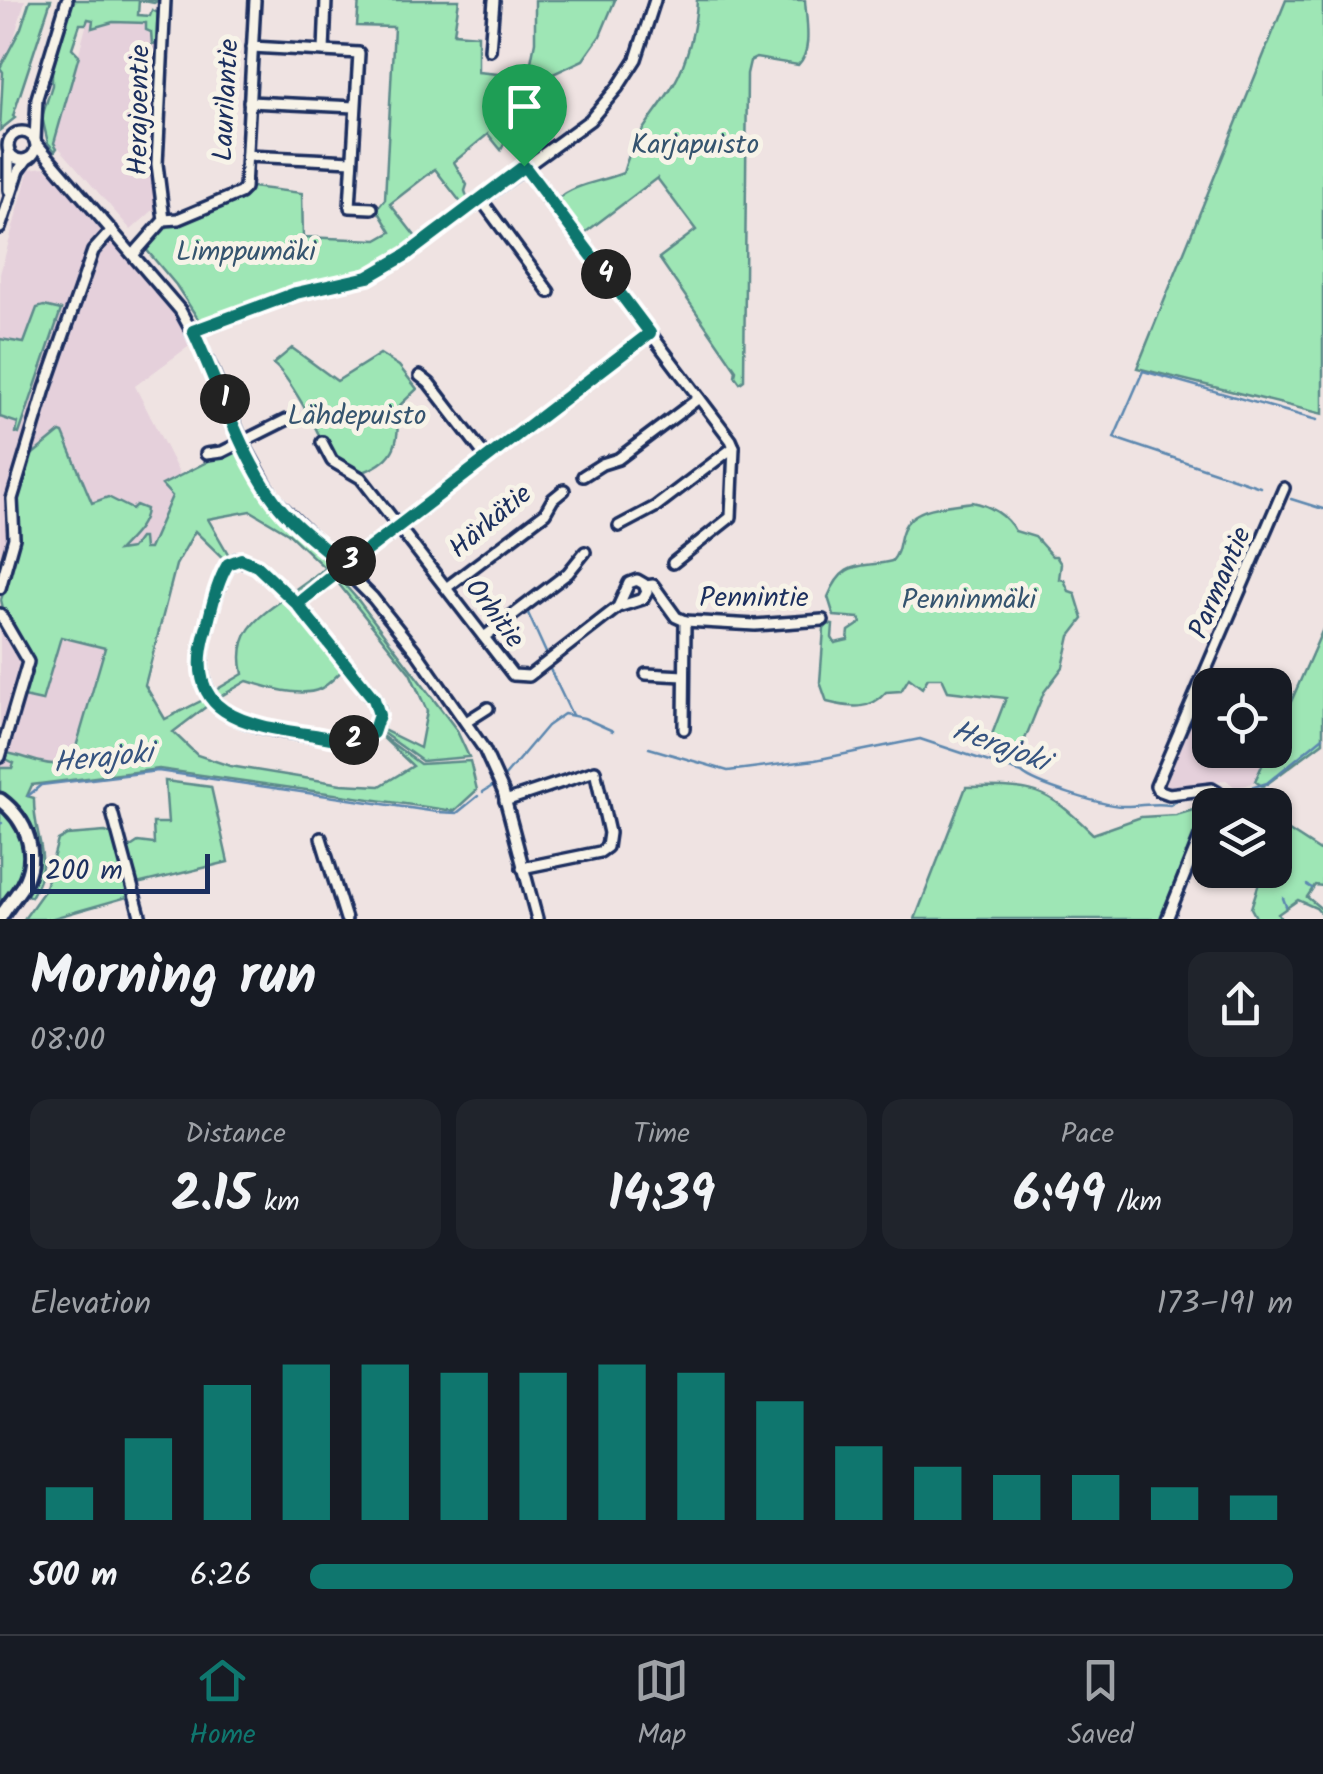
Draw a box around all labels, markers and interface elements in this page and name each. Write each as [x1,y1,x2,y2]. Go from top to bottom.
street label: Laurilantie [201,37,253,163]
street label: Herajoentie [116,44,164,176]
pin [482,64,567,167]
icon: arrive [497,79,552,134]
park label: Karjapuisto [631,123,759,168]
park label: Limppumäki [176,230,317,275]
pin: 4 [581,249,631,299]
text: 4 [598,251,614,296]
pin: 1 [200,374,250,424]
text: 1 [221,376,229,421]
park label: Lähdepuisto [287,394,427,439]
street label: Härkätie [439,473,543,571]
street label: Parmantie [1177,520,1265,646]
pin: 3 [326,536,376,586]
text: 3 [343,538,359,583]
street label: Orhitie [452,569,536,659]
street label: Pennintie [699,576,809,621]
park label: Penninmäki [902,578,1038,623]
map controls [1192,668,1292,888]
button: locate [1192,668,1292,768]
water label: Herajoki [945,707,1061,789]
pin: 2 [329,715,379,765]
text: 2 [346,717,362,762]
water label: Herajoki [51,729,161,788]
button: layers [1192,788,1292,888]
scale bar [30,849,210,894]
text: 200 m [45,849,123,894]
text: Morning run [30,935,317,1022]
button: share [1188,952,1293,1057]
text: 08:00 [30,1016,105,1067]
text: Distance [185,1112,286,1157]
text: Time [633,1112,690,1157]
text: Pace [1061,1112,1114,1157]
text: 2.15 [171,1157,253,1237]
text: 14:39 [608,1157,715,1237]
text: 6:49 [1013,1157,1105,1237]
text: km [253,1180,300,1225]
text: /km [1105,1180,1162,1225]
text: Elevation [30,1279,151,1330]
text: 173–191 m [1156,1279,1293,1330]
text: 500 m [30,1551,118,1602]
text: 6:26 [190,1551,252,1602]
tab: Home [189,1653,256,1758]
tab: Map [634,1653,689,1758]
tab: Saved [1067,1653,1134,1758]

